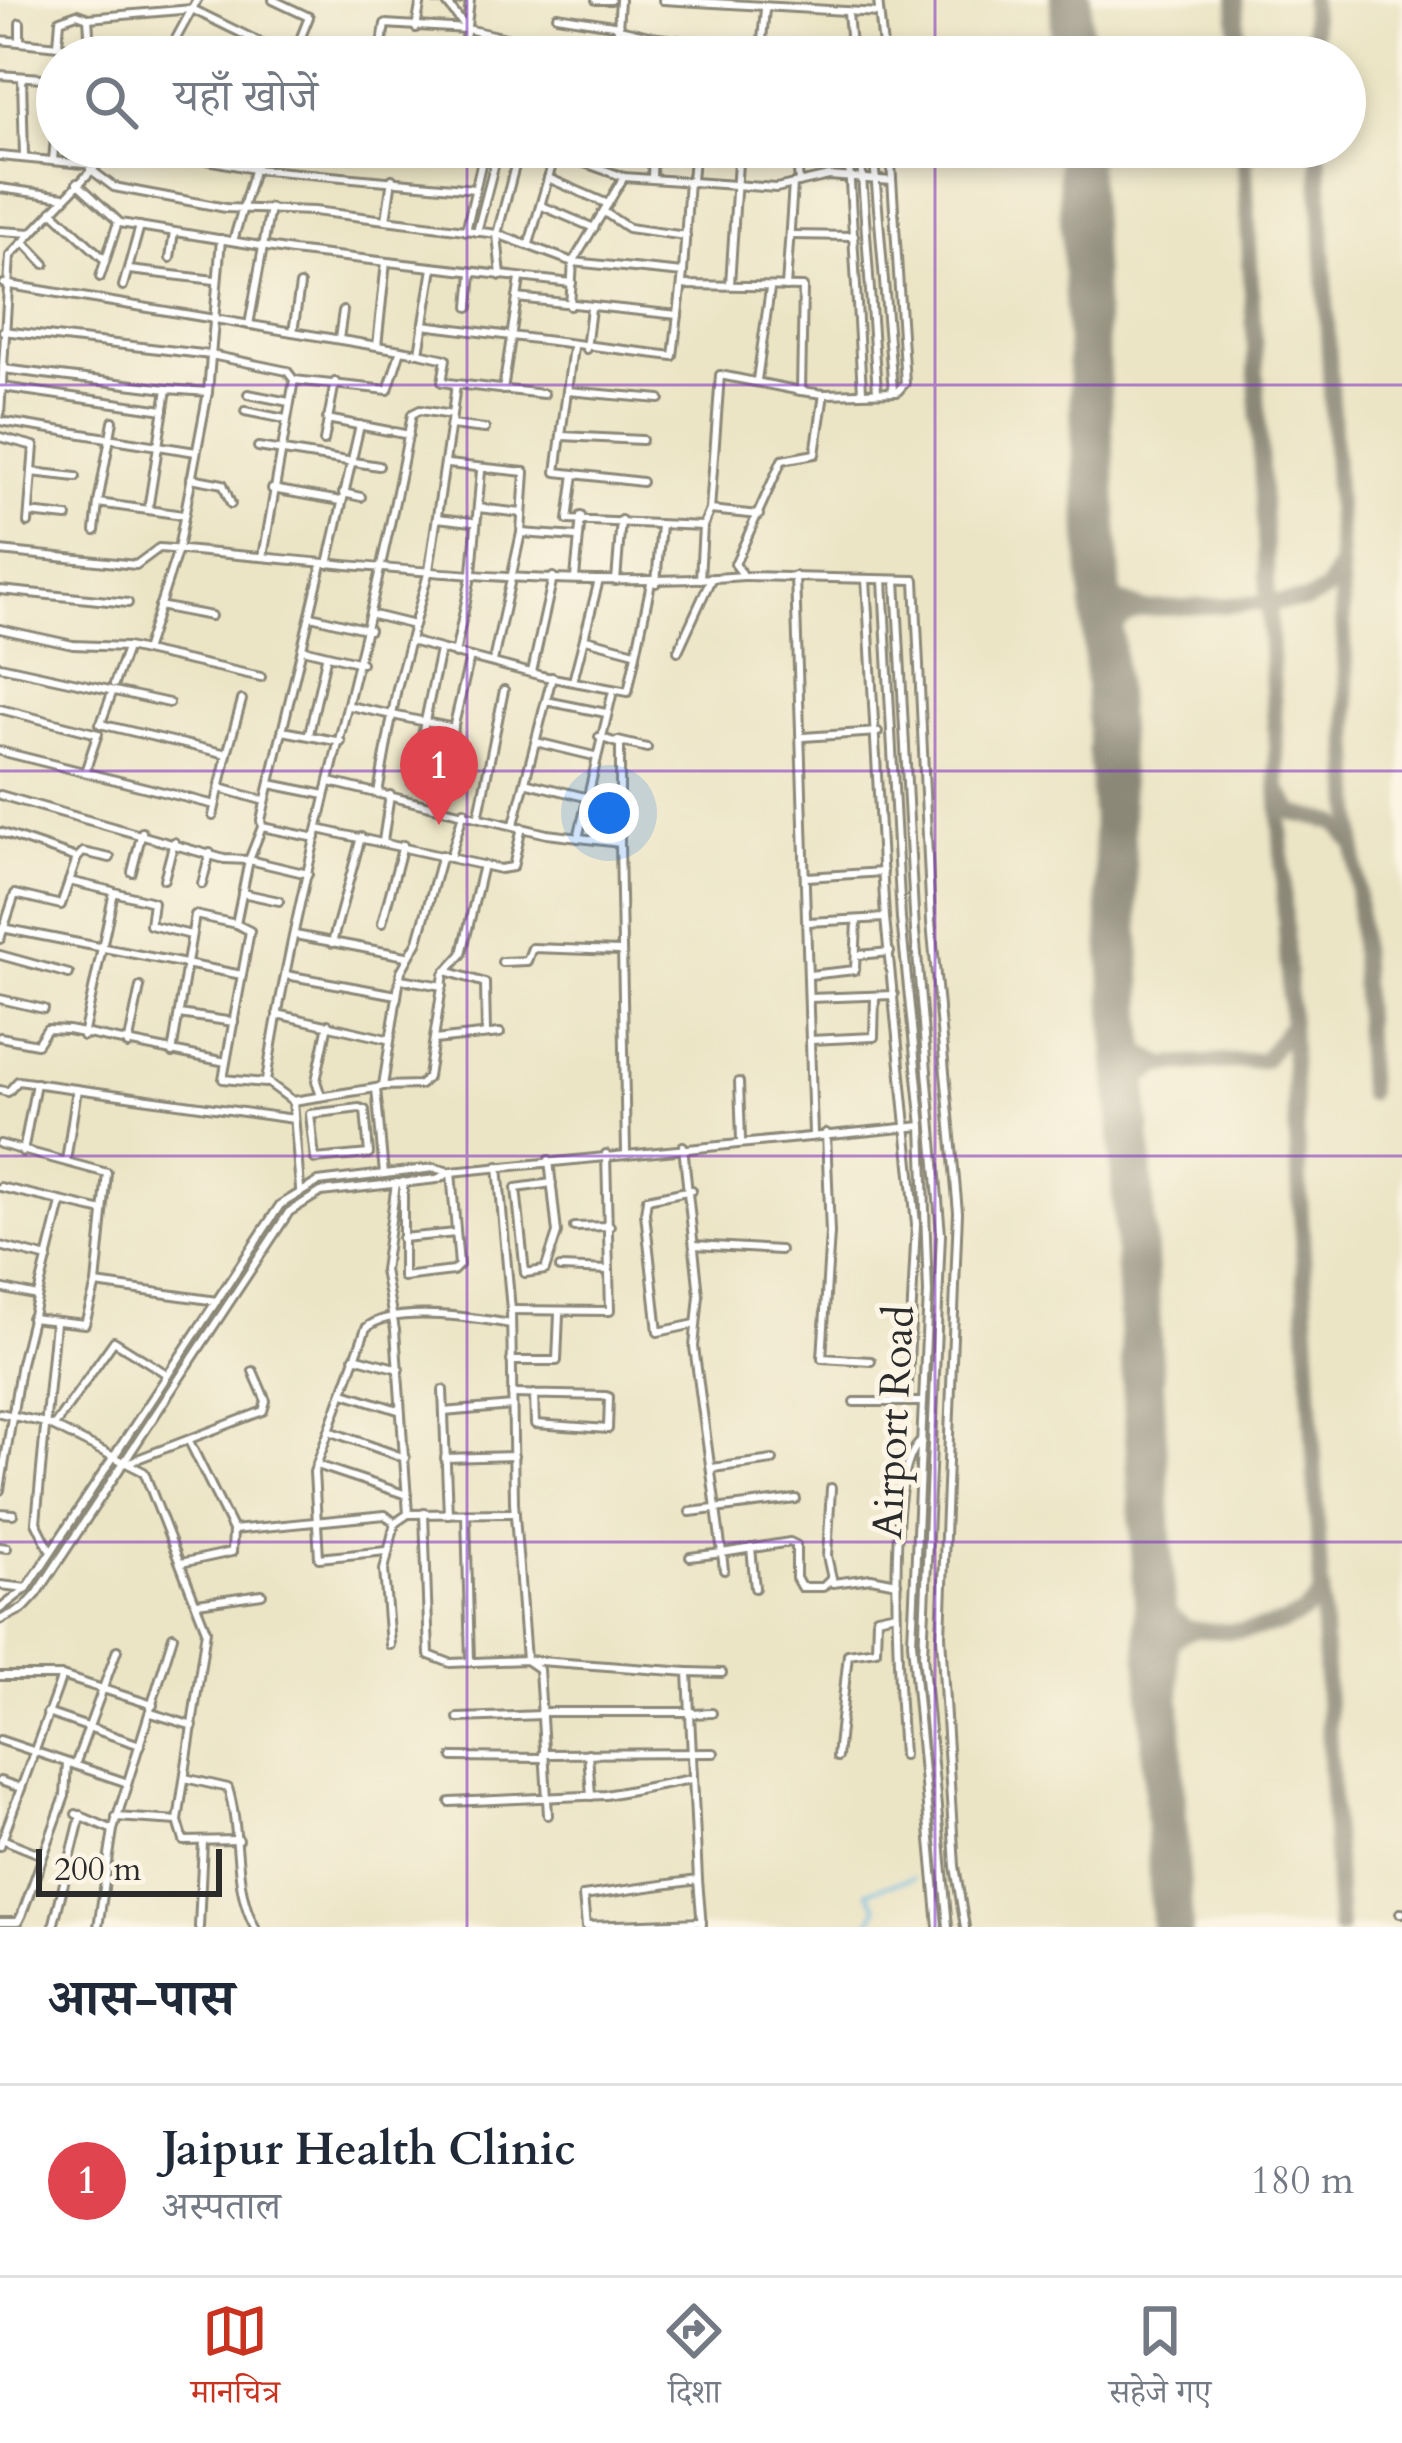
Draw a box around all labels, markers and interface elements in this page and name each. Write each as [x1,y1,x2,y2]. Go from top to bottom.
search box [36,36,1366,168]
text: यहाँ खोजें [174,66,318,127]
icon: search [78,69,144,135]
pin: 1 [400,726,478,825]
your location [579,783,639,843]
street label: Airport Road [859,1304,928,1541]
scale bar [36,1843,222,1896]
text: 200 m [54,1847,141,1892]
text: आस-पास [48,1964,234,2034]
text: Jaipur Health Clinic [162,2119,576,2180]
text: 1 [77,2154,97,2207]
text: 180 m [1251,2154,1354,2207]
text: अस्पताल [162,2180,281,2233]
tab: मानचित्र [191,2298,280,2424]
tab: दिशा [661,2298,727,2424]
tab: सहेजे गए [1109,2298,1211,2424]

